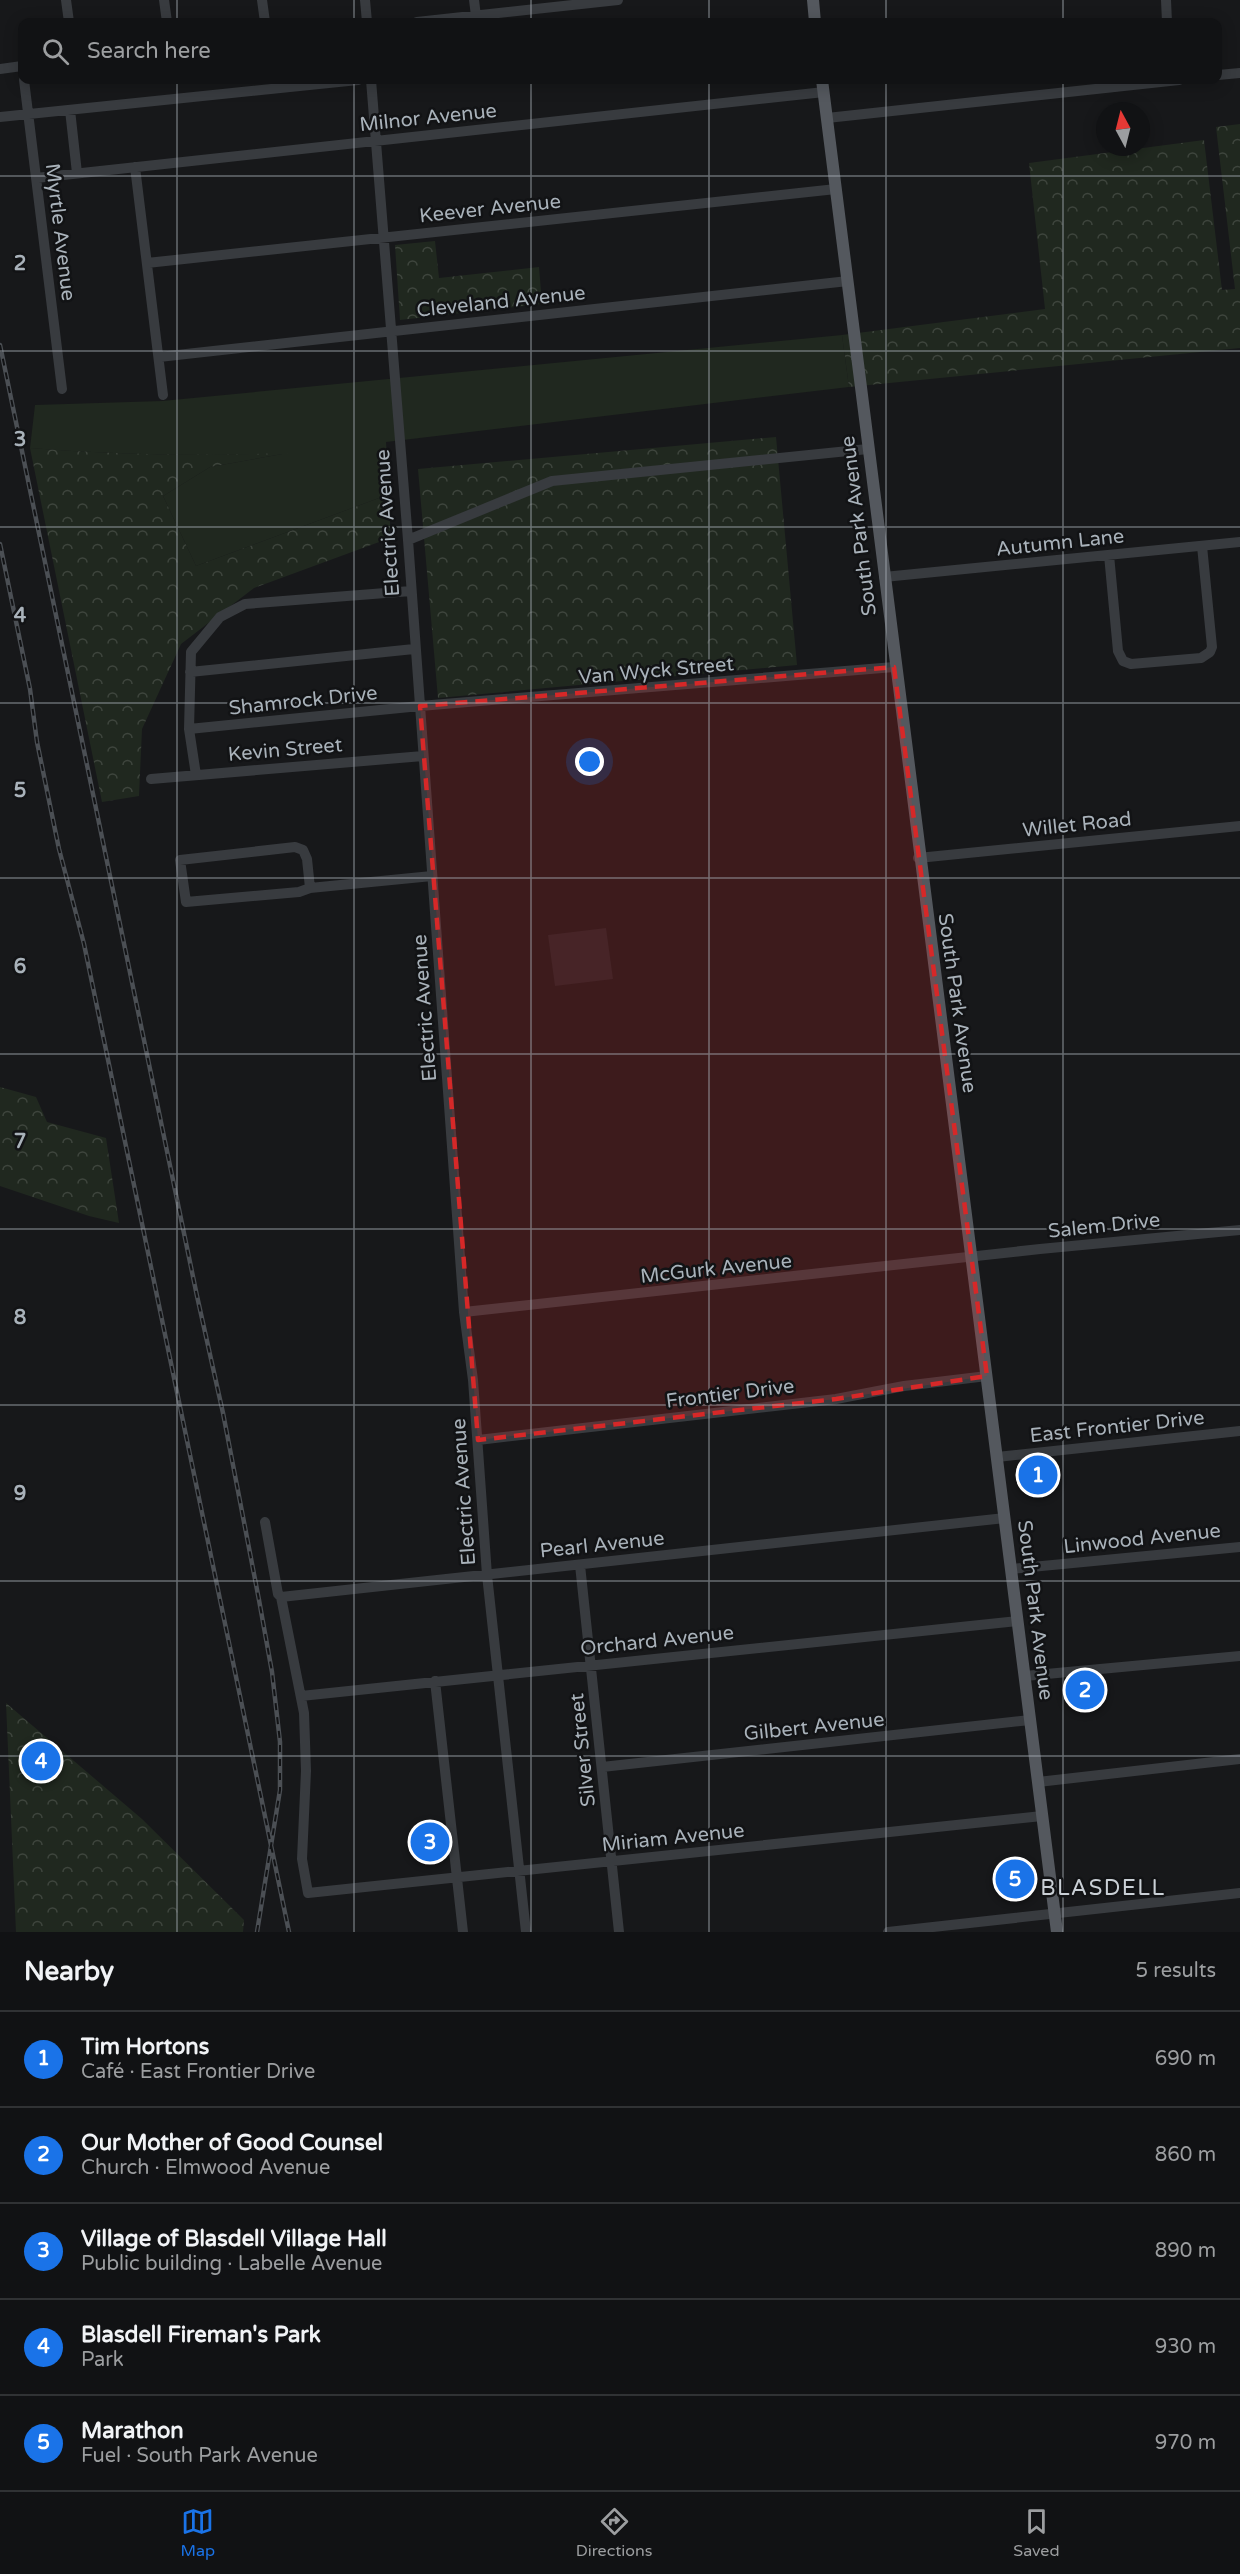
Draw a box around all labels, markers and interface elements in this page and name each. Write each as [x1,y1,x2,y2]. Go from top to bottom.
search box [18,18,1222,84]
icon: search [39,35,72,68]
text: Search here [87,38,211,64]
street label: Milnor Avenue [358,99,498,137]
north arrow [1096,102,1150,156]
street label: Myrtle Avenue [40,162,80,302]
street label: Keever Avenue [418,190,562,228]
text: 2 [14,252,26,276]
street label: Cleveland Avenue [415,281,587,323]
text: 3 [14,428,26,452]
street label: South Park Avenue [836,434,882,617]
street label: Electric Avenue [371,449,405,597]
street label: Autumn Lane [995,524,1125,562]
text: 4 [14,604,27,628]
street label: Van Wyck Street [577,652,735,690]
street label: Shamrock Drive [228,681,379,721]
street label: Kevin Street [227,733,344,767]
your location [575,747,604,776]
text: 5 [14,779,26,803]
street label: Willet Road [1021,807,1133,843]
street label: South Park Avenue [933,912,982,1095]
street label: Electric Avenue [408,934,442,1082]
text: 6 [14,955,26,979]
text: 7 [14,1130,26,1154]
street label: Salem Drive [1047,1208,1161,1244]
street label: McGurk Avenue [639,1249,793,1289]
text: 8 [14,1306,26,1330]
street label: Frontier Drive [665,1374,796,1414]
street label: East Frontier Drive [1029,1406,1206,1448]
street label: Electric Avenue [447,1418,481,1566]
pin: 1 [1018,1452,1058,1498]
text: 9 [14,1482,26,1506]
street label: South Park Avenue [1012,1519,1058,1702]
street label: Linwood Avenue [1062,1519,1222,1559]
street label: Pearl Avenue [539,1527,666,1563]
street label: Orchard Avenue [579,1621,735,1661]
pin: 2 [1066,1668,1104,1712]
street label: Silver Street [565,1692,601,1808]
street label: Gilbert Avenue [743,1708,886,1746]
pin: 4 [22,1738,60,1784]
street label: Miriam Avenue [601,1819,746,1857]
pin: 3 [410,1820,450,1864]
pin: 5 [996,1856,1034,1902]
district label: BLASDELL [1040,1875,1166,1901]
text: Nearby [24,1956,114,1987]
text: 5 results [1136,1959,1216,1983]
text: Tim Hortons [81,2034,209,2060]
text: 1 [37,2047,50,2071]
text: 690 m [1155,2047,1216,2071]
text: Café · East Frontier Drive [81,2060,315,2084]
text: Our Mother of Good Counsel [81,2130,383,2156]
text: 2 [37,2143,50,2167]
text: 860 m [1155,2143,1216,2167]
text: Church · Elmwood Avenue [81,2156,330,2180]
text: Village of Blasdell Village Hall [81,2226,387,2252]
text: 3 [37,2239,50,2263]
text: 890 m [1155,2239,1216,2263]
text: Public building · Labelle Avenue [81,2252,382,2276]
text: Blasdell Fireman's Park [81,2322,321,2348]
text: 4 [37,2335,50,2359]
text: 930 m [1155,2335,1216,2359]
text: Park [81,2348,124,2372]
text: Marathon [81,2418,184,2444]
text: 5 [37,2431,50,2455]
text: 970 m [1155,2431,1216,2455]
text: Fuel · South Park Avenue [81,2444,318,2468]
tab: Map [180,2505,215,2561]
tab: Directions [576,2505,652,2561]
tab: Saved [1013,2505,1060,2561]

